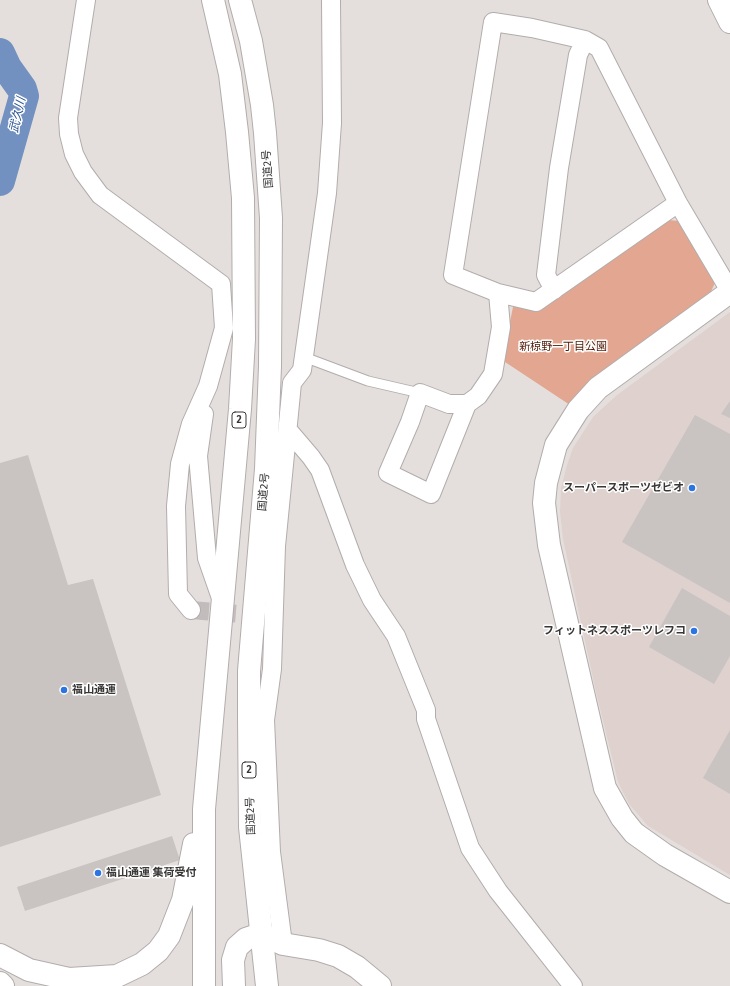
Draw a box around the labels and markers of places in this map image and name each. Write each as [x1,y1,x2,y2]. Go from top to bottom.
place label: スーパースポーツゼビオ [563,481,684,495]
marker: スーパースポーツゼビオ [687,483,697,493]
place label: フィットネススポーツレフコ [543,624,686,638]
marker: フィットネススポーツレフコ [689,626,699,636]
place label: 福山通運 [72,683,116,697]
marker: 福山通運 [59,685,69,695]
place label: 福山通運 集荷受付 [106,866,197,880]
marker: 福山通運 集荷受付 [93,868,103,878]

